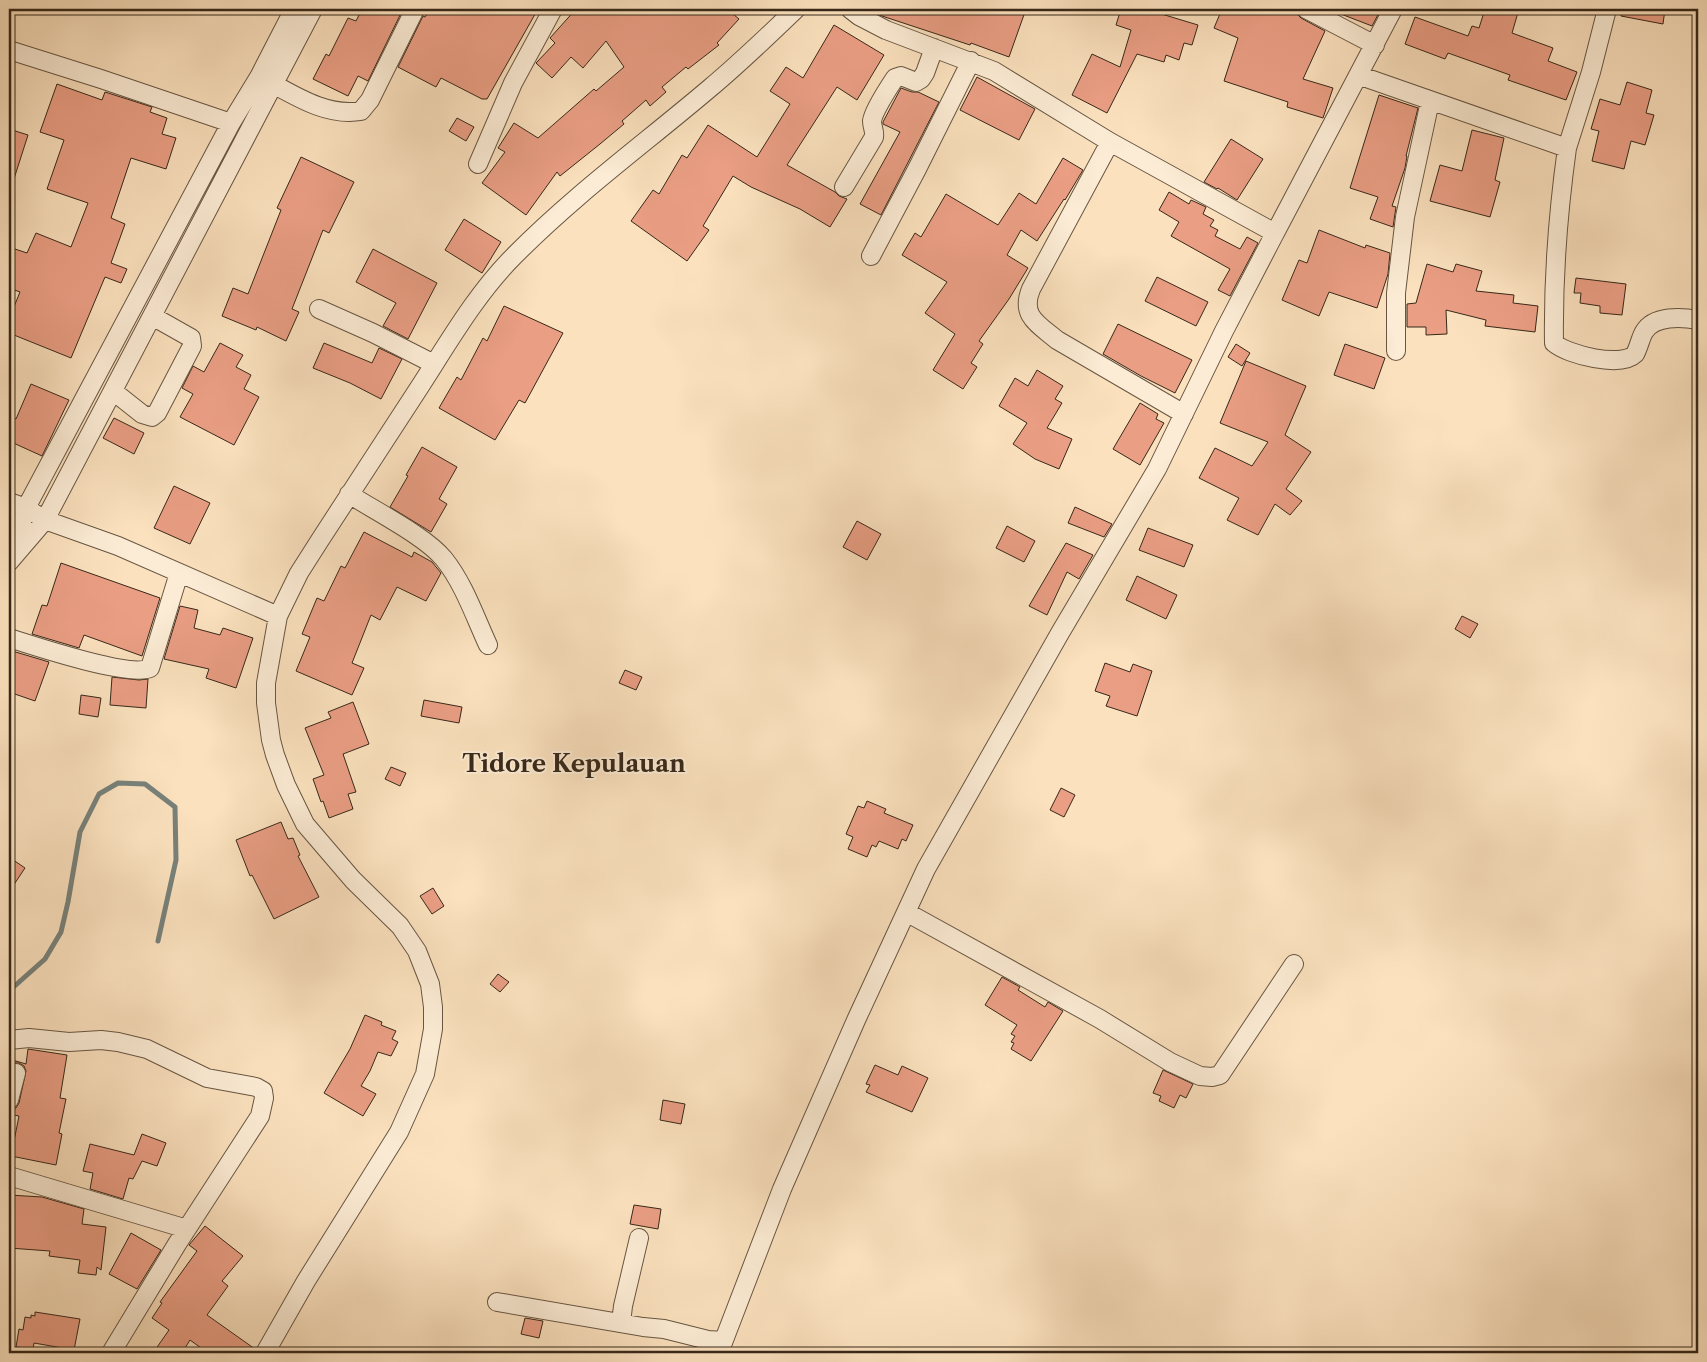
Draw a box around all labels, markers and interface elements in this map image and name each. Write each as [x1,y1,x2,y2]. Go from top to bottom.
district label: Tidore Kepulauan [462,749,686,778]

